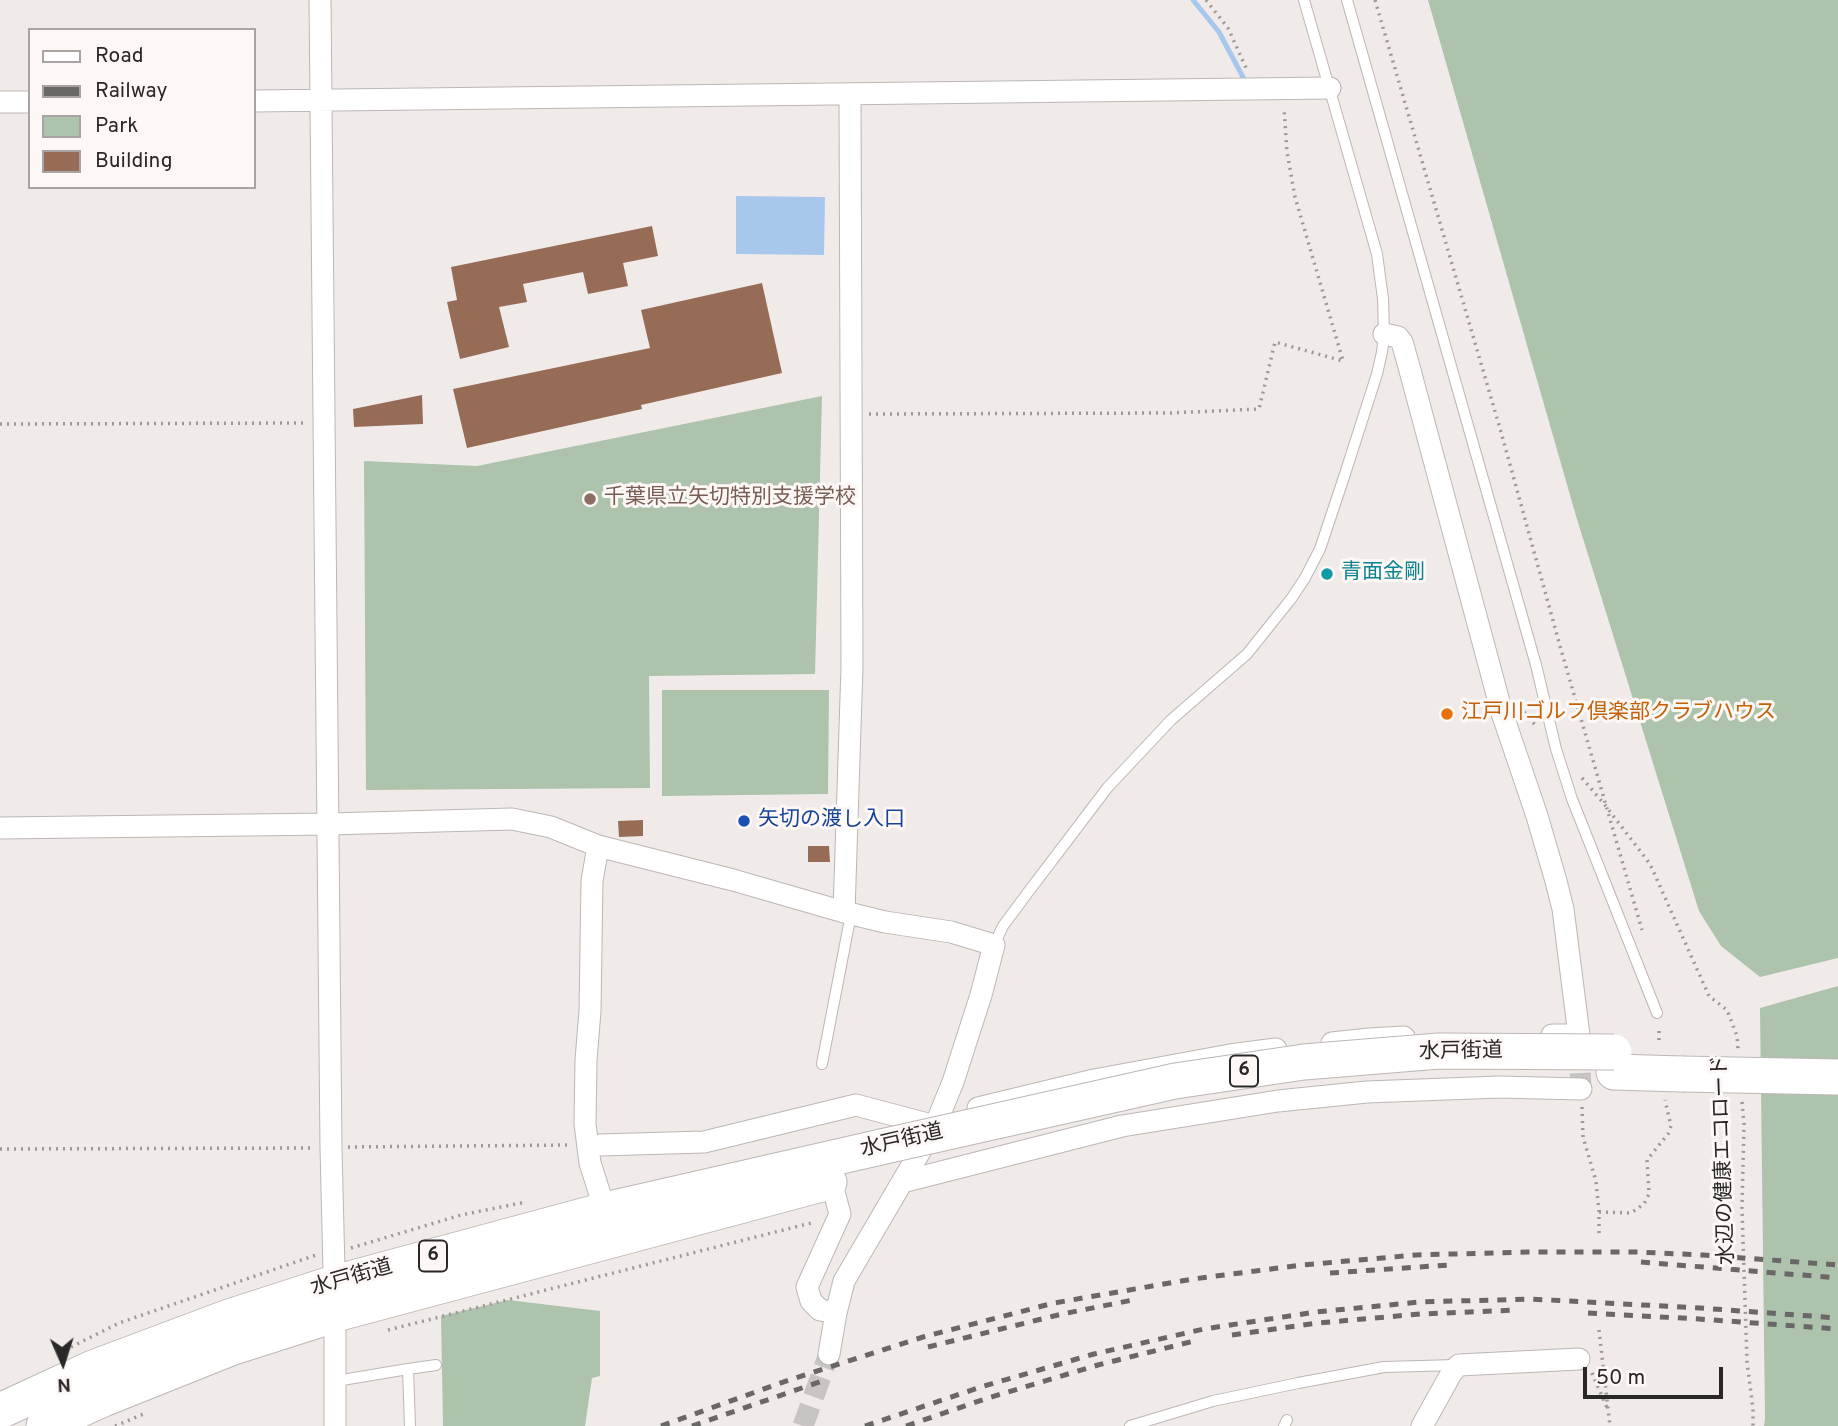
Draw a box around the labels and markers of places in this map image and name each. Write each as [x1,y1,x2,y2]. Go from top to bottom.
place label: 千葉県立矢切特別支援学校 [604,486,856,512]
marker: 千葉県立矢切特別支援学校 [582,491,598,507]
place label: 青面金剛 [1341,561,1425,587]
marker: 青面金剛 [1319,566,1335,582]
place label: 江戸川ゴルフ倶楽部クラブハウス [1461,701,1776,727]
marker: 江戸川ゴルフ倶楽部クラブハウス [1439,706,1455,722]
place label: 矢切の渡し入口 [758,808,905,834]
marker: 矢切の渡し入口 [736,813,752,829]

